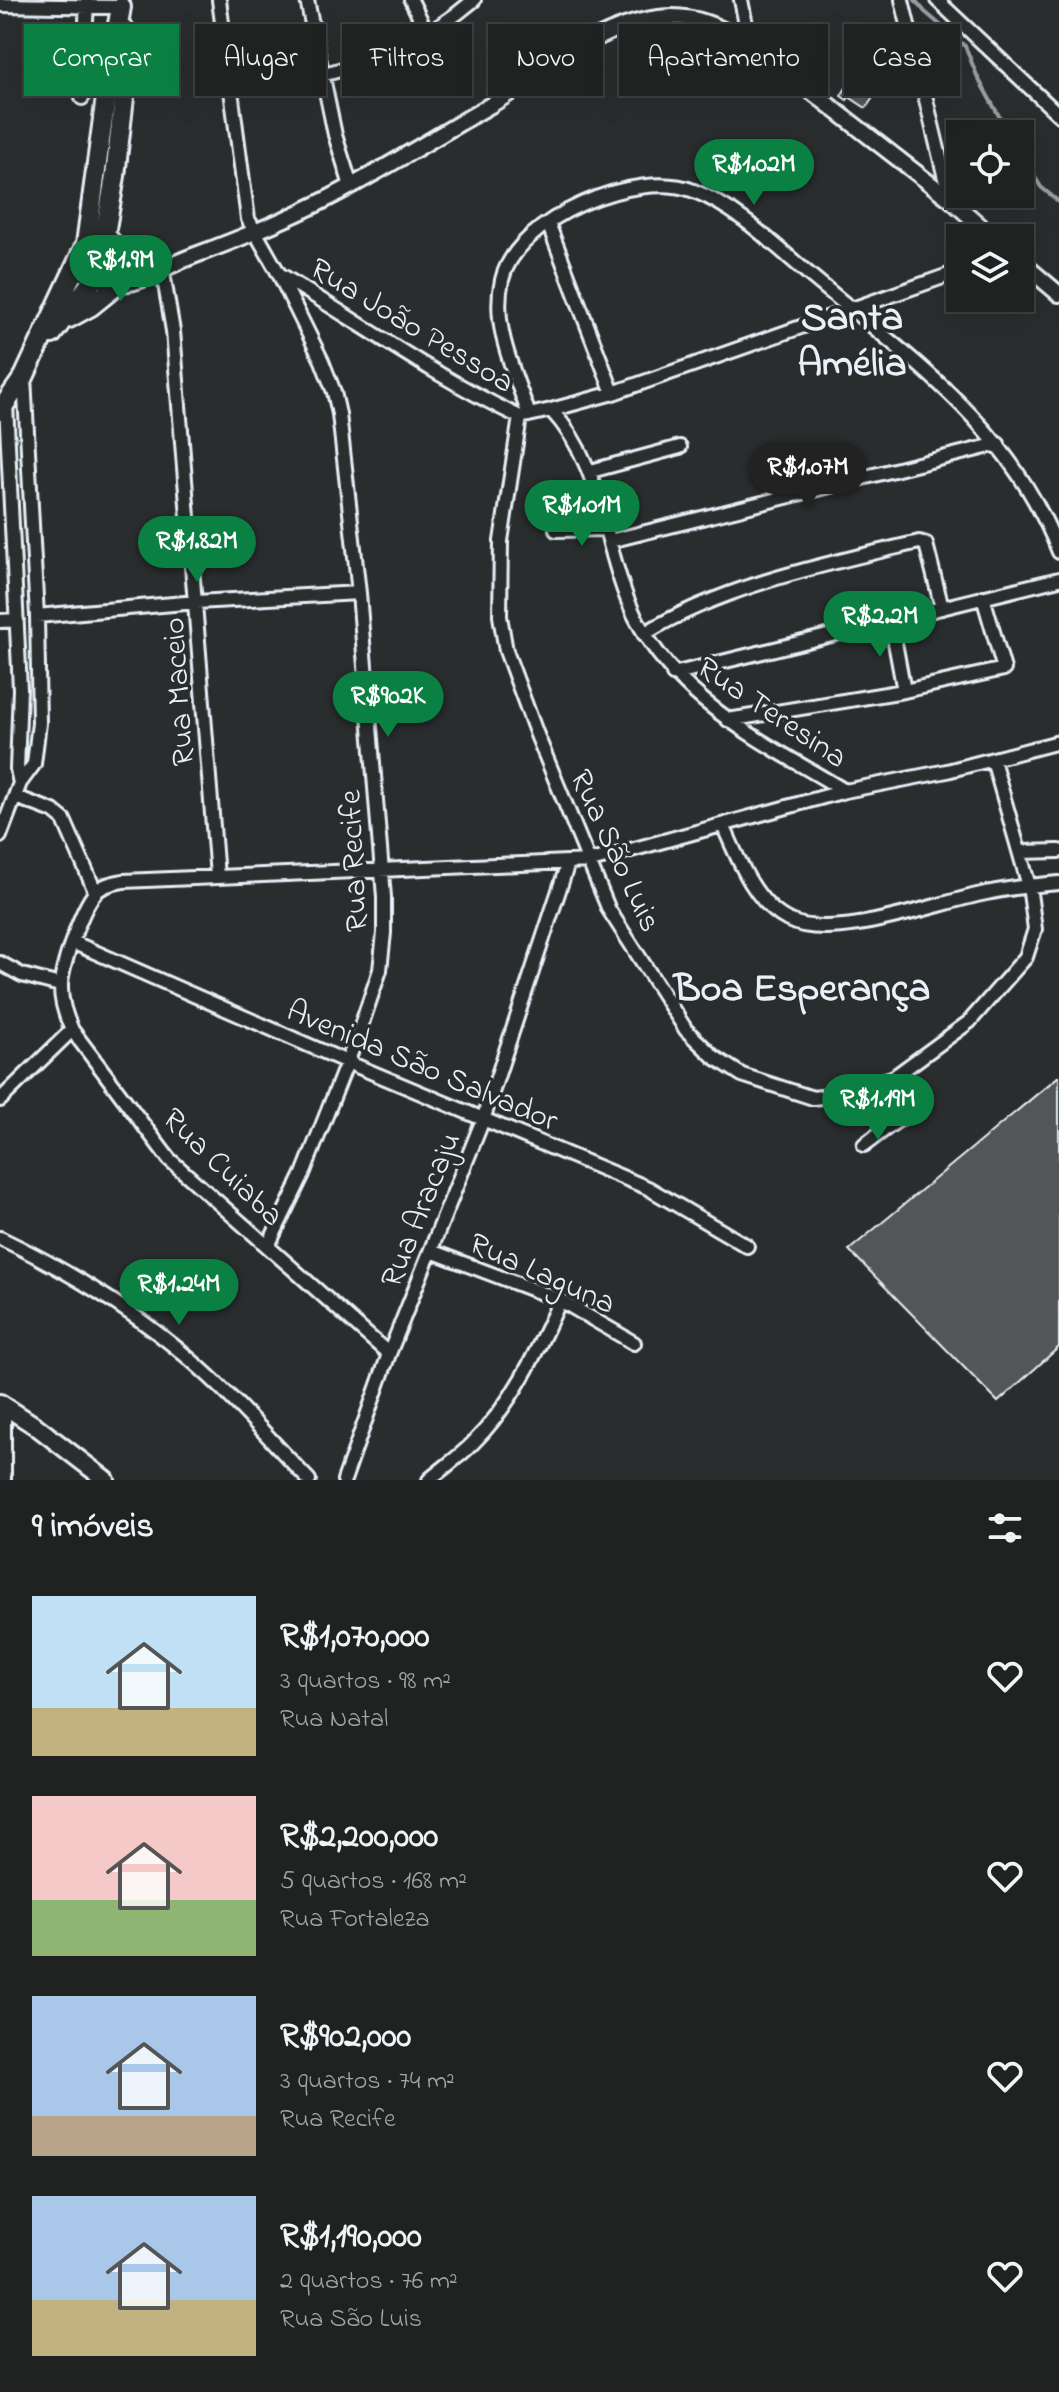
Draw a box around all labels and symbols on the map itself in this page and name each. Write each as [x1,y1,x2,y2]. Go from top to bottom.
pin: R$1.02M [680,139,828,207]
pin: R$1.9M [56,235,186,303]
street label: Rua João Pessoa [300,247,523,407]
district label: Santa Amélia [797,290,907,395]
pin: R$1.07M [734,442,882,510]
pin: R$1.01M [508,480,656,548]
pin: R$1.82M [123,516,271,584]
pin: R$2.2M [815,591,945,659]
street label: Rua Maceio [152,616,209,768]
street label: Rua Teresina [686,646,856,782]
pin: R$902K [323,671,453,739]
street label: Rua São Luis [556,762,672,941]
street label: Rua Recife [328,788,383,933]
district label: Boa Esperança [672,961,930,1020]
street label: Avenida São Salvador [279,989,565,1146]
pin: R$1.19M [804,1074,952,1142]
street label: Rua Cuiaba [150,1098,293,1239]
street label: Rua Aracaju [370,1125,475,1295]
street label: Rua Laguna [461,1222,622,1328]
pin: R$1.24M [105,1259,253,1327]

